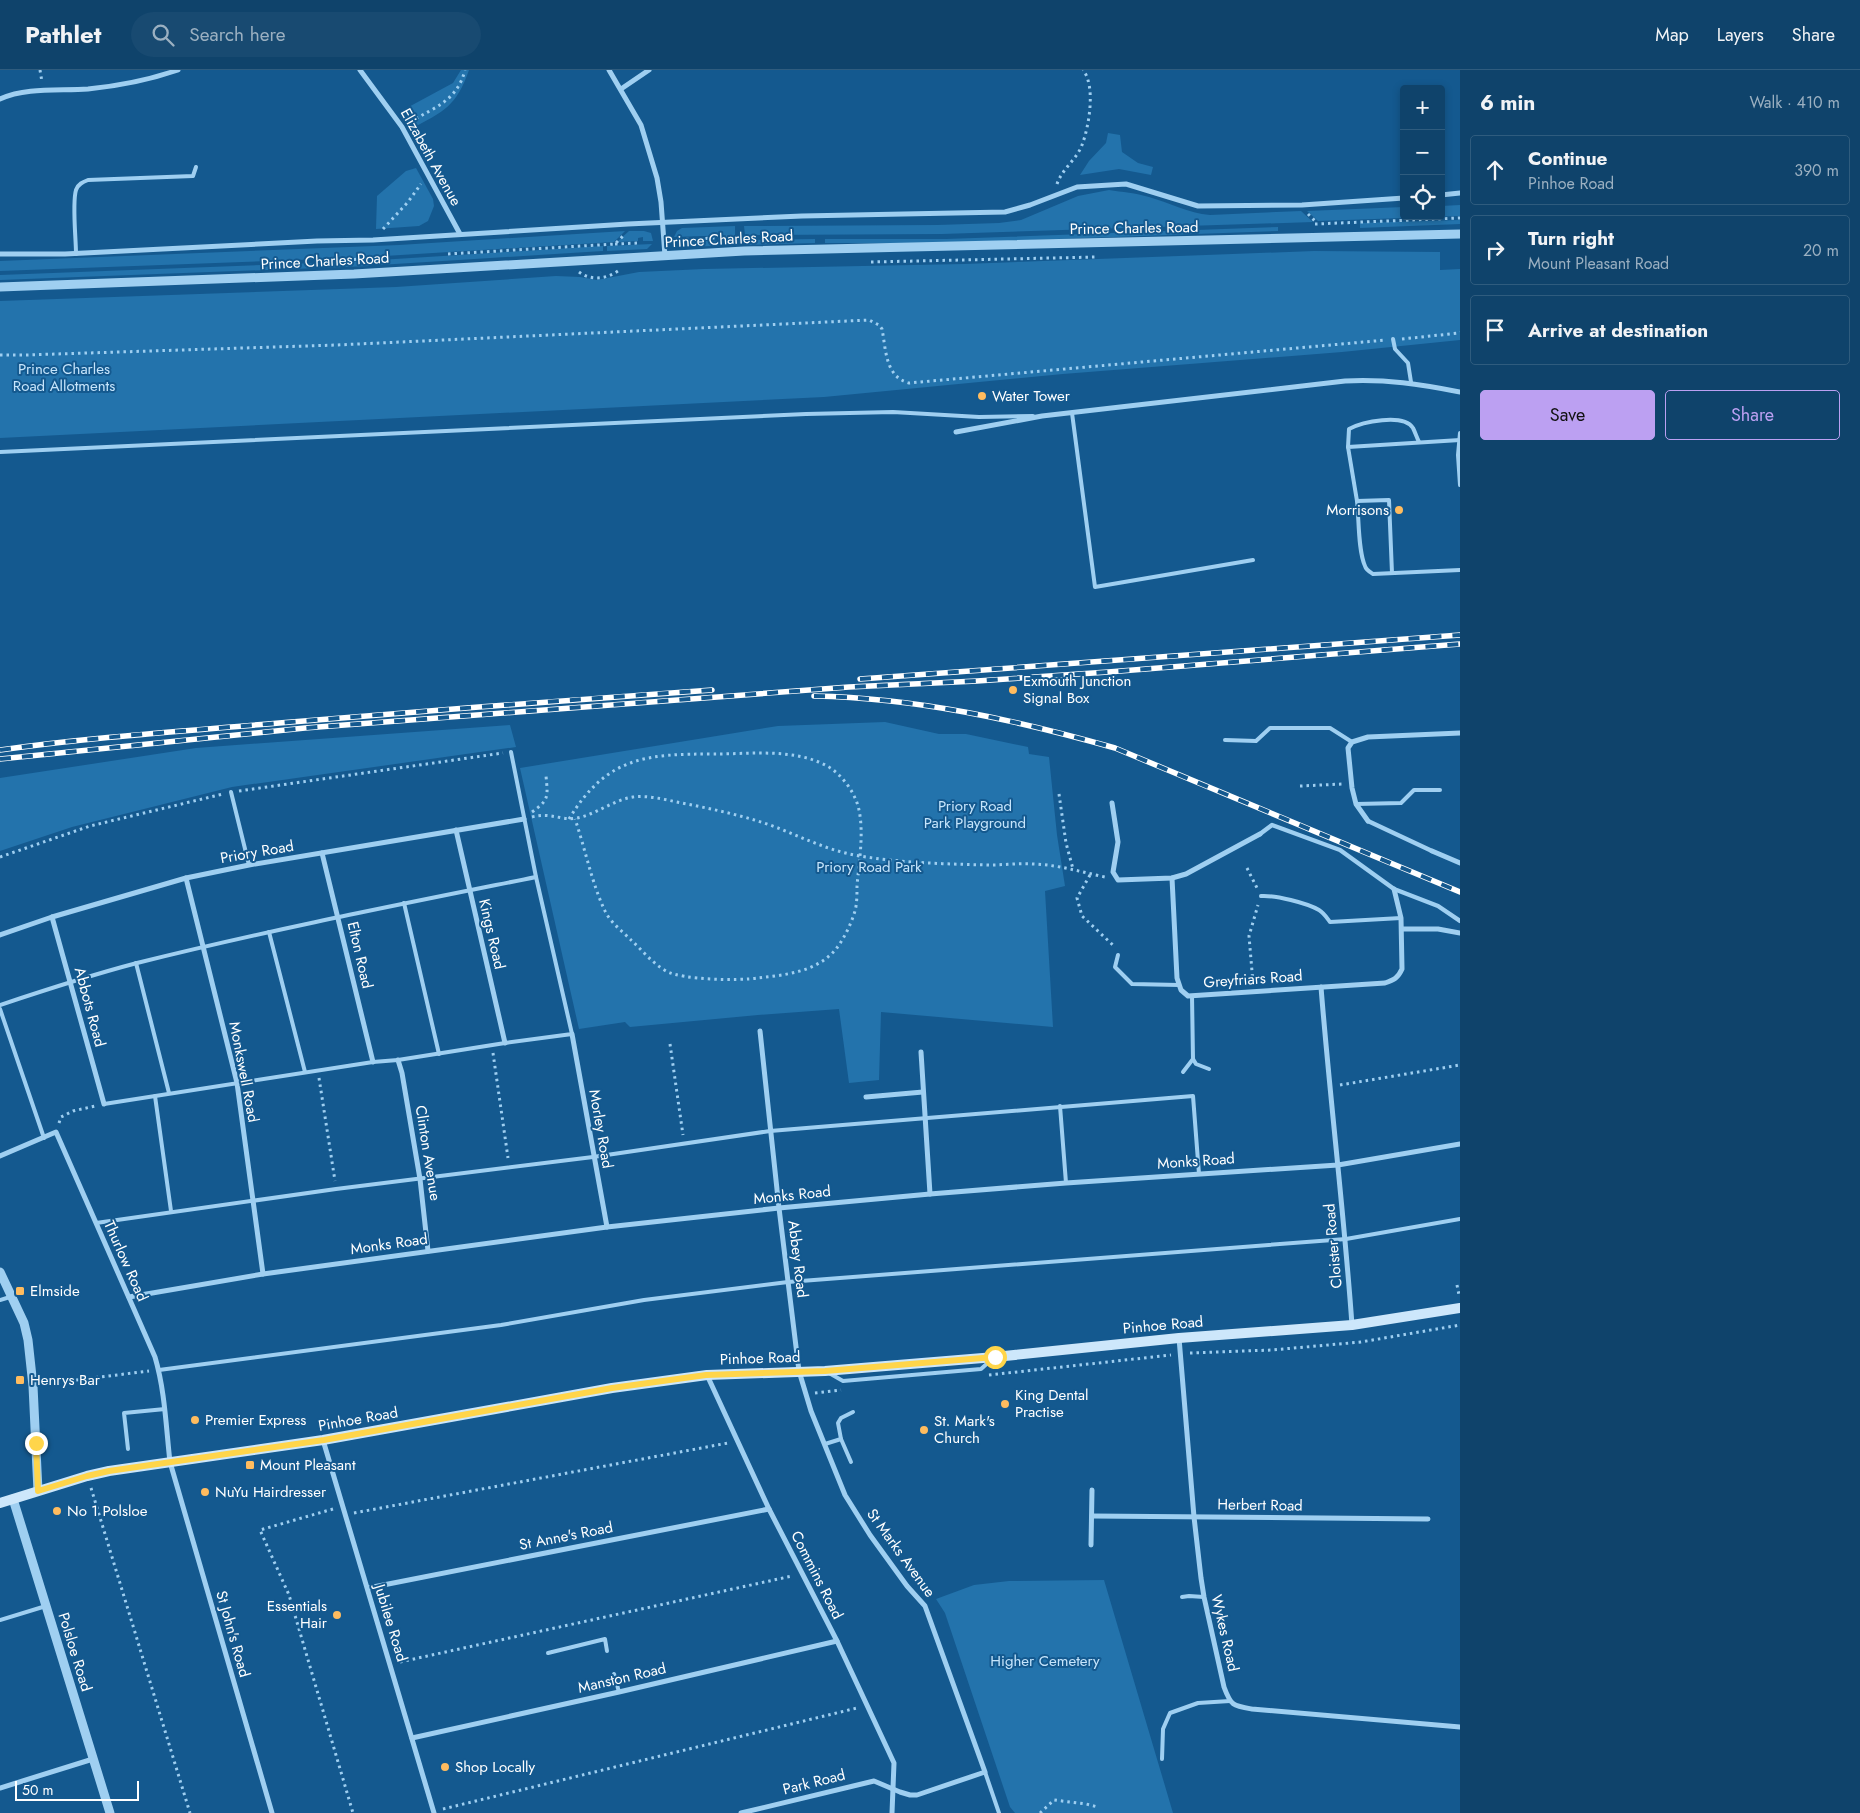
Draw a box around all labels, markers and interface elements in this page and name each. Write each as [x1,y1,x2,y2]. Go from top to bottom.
search box [131,12,481,57]
text: Pathlet [25,17,101,52]
icon: search [149,21,177,49]
text: Search here [189,21,285,48]
text: Map [1655,22,1689,48]
text: Layers [1717,22,1764,48]
text: Share [1792,22,1835,48]
map controls [1400,85,1445,220]
button: + [1400,85,1445,130]
text: 6 min [1480,88,1535,118]
text: Walk · 410 m [1750,91,1840,114]
street label: Elizabeth Avenue [395,104,467,210]
button: − [1400,130,1445,175]
text: Continue [1528,145,1607,172]
icon: ahead [1481,156,1509,184]
text: 390 m [1794,159,1839,182]
text: Pinhoe Road [1528,172,1614,195]
button: locate [1400,175,1445,220]
street label: Prince Charles Road [1069,216,1199,240]
street label: Prince Charles Road [664,225,794,253]
text: Turn right [1528,225,1614,252]
icon: right [1481,236,1509,264]
text: 20 m [1803,239,1839,262]
street label: Prince Charles Road [260,247,390,275]
text: Mount Pleasant Road [1528,252,1669,275]
icon: arrive [1481,316,1509,344]
text: Arrive at destination [1528,317,1708,344]
park label: Prince Charles Road Allotments [13,358,115,397]
place label: Water Tower [992,385,1071,407]
marker: Water Tower [976,390,988,402]
button: Save [1480,390,1655,440]
button: Share [1665,390,1840,440]
place label: Morrisons [1326,499,1389,521]
marker: Morrisons [1393,504,1405,516]
place label: Exmouth Junction Signal Box [1023,670,1131,709]
marker: Exmouth Junction Signal Box [1007,684,1019,696]
park label: Priory Road Park Playground [924,795,1026,834]
street label: Priory Road [219,835,295,869]
park label: Priory Road Park [816,856,922,878]
street label: Kings Road [473,897,511,971]
street label: Elton Road [342,919,378,991]
street label: Abbots Road [69,965,111,1049]
street label: Greyfriars Road [1203,965,1303,993]
street label: Monkswell Road [223,1020,265,1124]
street label: Morley Road [583,1088,619,1170]
street label: Clinton Avenue [410,1104,446,1203]
street label: Monks Road [1156,1147,1236,1175]
street label: Monks Road [752,1180,832,1210]
street label: Cloister Road [1318,1203,1348,1289]
street label: Thurlow Road [98,1217,154,1305]
street label: Abbey Road [782,1219,814,1299]
street label: Monks Road [349,1228,429,1260]
place label: Elmside [30,1280,80,1302]
marker: Elmside [14,1285,26,1297]
street label: Pinhoe Road [1122,1311,1204,1339]
street label: Pinhoe Road [719,1346,801,1370]
route start [984,1346,1007,1369]
place label: Henrys Bar [30,1369,101,1391]
marker: Henrys Bar [14,1374,26,1386]
place label: King Dental Practise [1015,1384,1088,1423]
marker: King Dental Practise [999,1398,1011,1410]
street label: Pinhoe Road [316,1401,400,1437]
place label: Premier Express [205,1409,306,1431]
place label: St. Mark's Church [934,1410,995,1449]
marker: Premier Express [189,1414,201,1426]
marker: St. Mark's Church [918,1424,930,1436]
route end [25,1432,48,1455]
place label: Mount Pleasant [260,1454,356,1476]
marker: Mount Pleasant [244,1459,256,1471]
place label: NuYu Hairdresser [215,1481,327,1503]
marker: NuYu Hairdresser [199,1486,211,1498]
street label: Herbert Road [1217,1493,1303,1517]
place label: No 1 Polsloe [67,1500,148,1522]
street label: St Marks Avenue [861,1504,941,1602]
marker: No 1 Polsloe [51,1505,63,1517]
street label: St Anne's Road [517,1516,615,1556]
street label: Commins Road [785,1527,849,1623]
street label: Jubilee Road [368,1580,413,1664]
street label: St John's Road [210,1588,256,1680]
street label: Wykes Road [1205,1592,1245,1674]
place label: Essentials Hair [267,1595,328,1634]
marker: Essentials Hair [331,1609,343,1621]
street label: Polsloe Road [53,1610,97,1694]
park label: Higher Cemetery [990,1650,1100,1672]
street label: Manston Road [576,1657,668,1699]
place label: Shop Locally [455,1756,536,1778]
marker: Shop Locally [439,1761,451,1773]
street label: Park Road [780,1764,848,1800]
scale bar [15,1778,139,1801]
text: 50 m [22,1780,53,1800]

